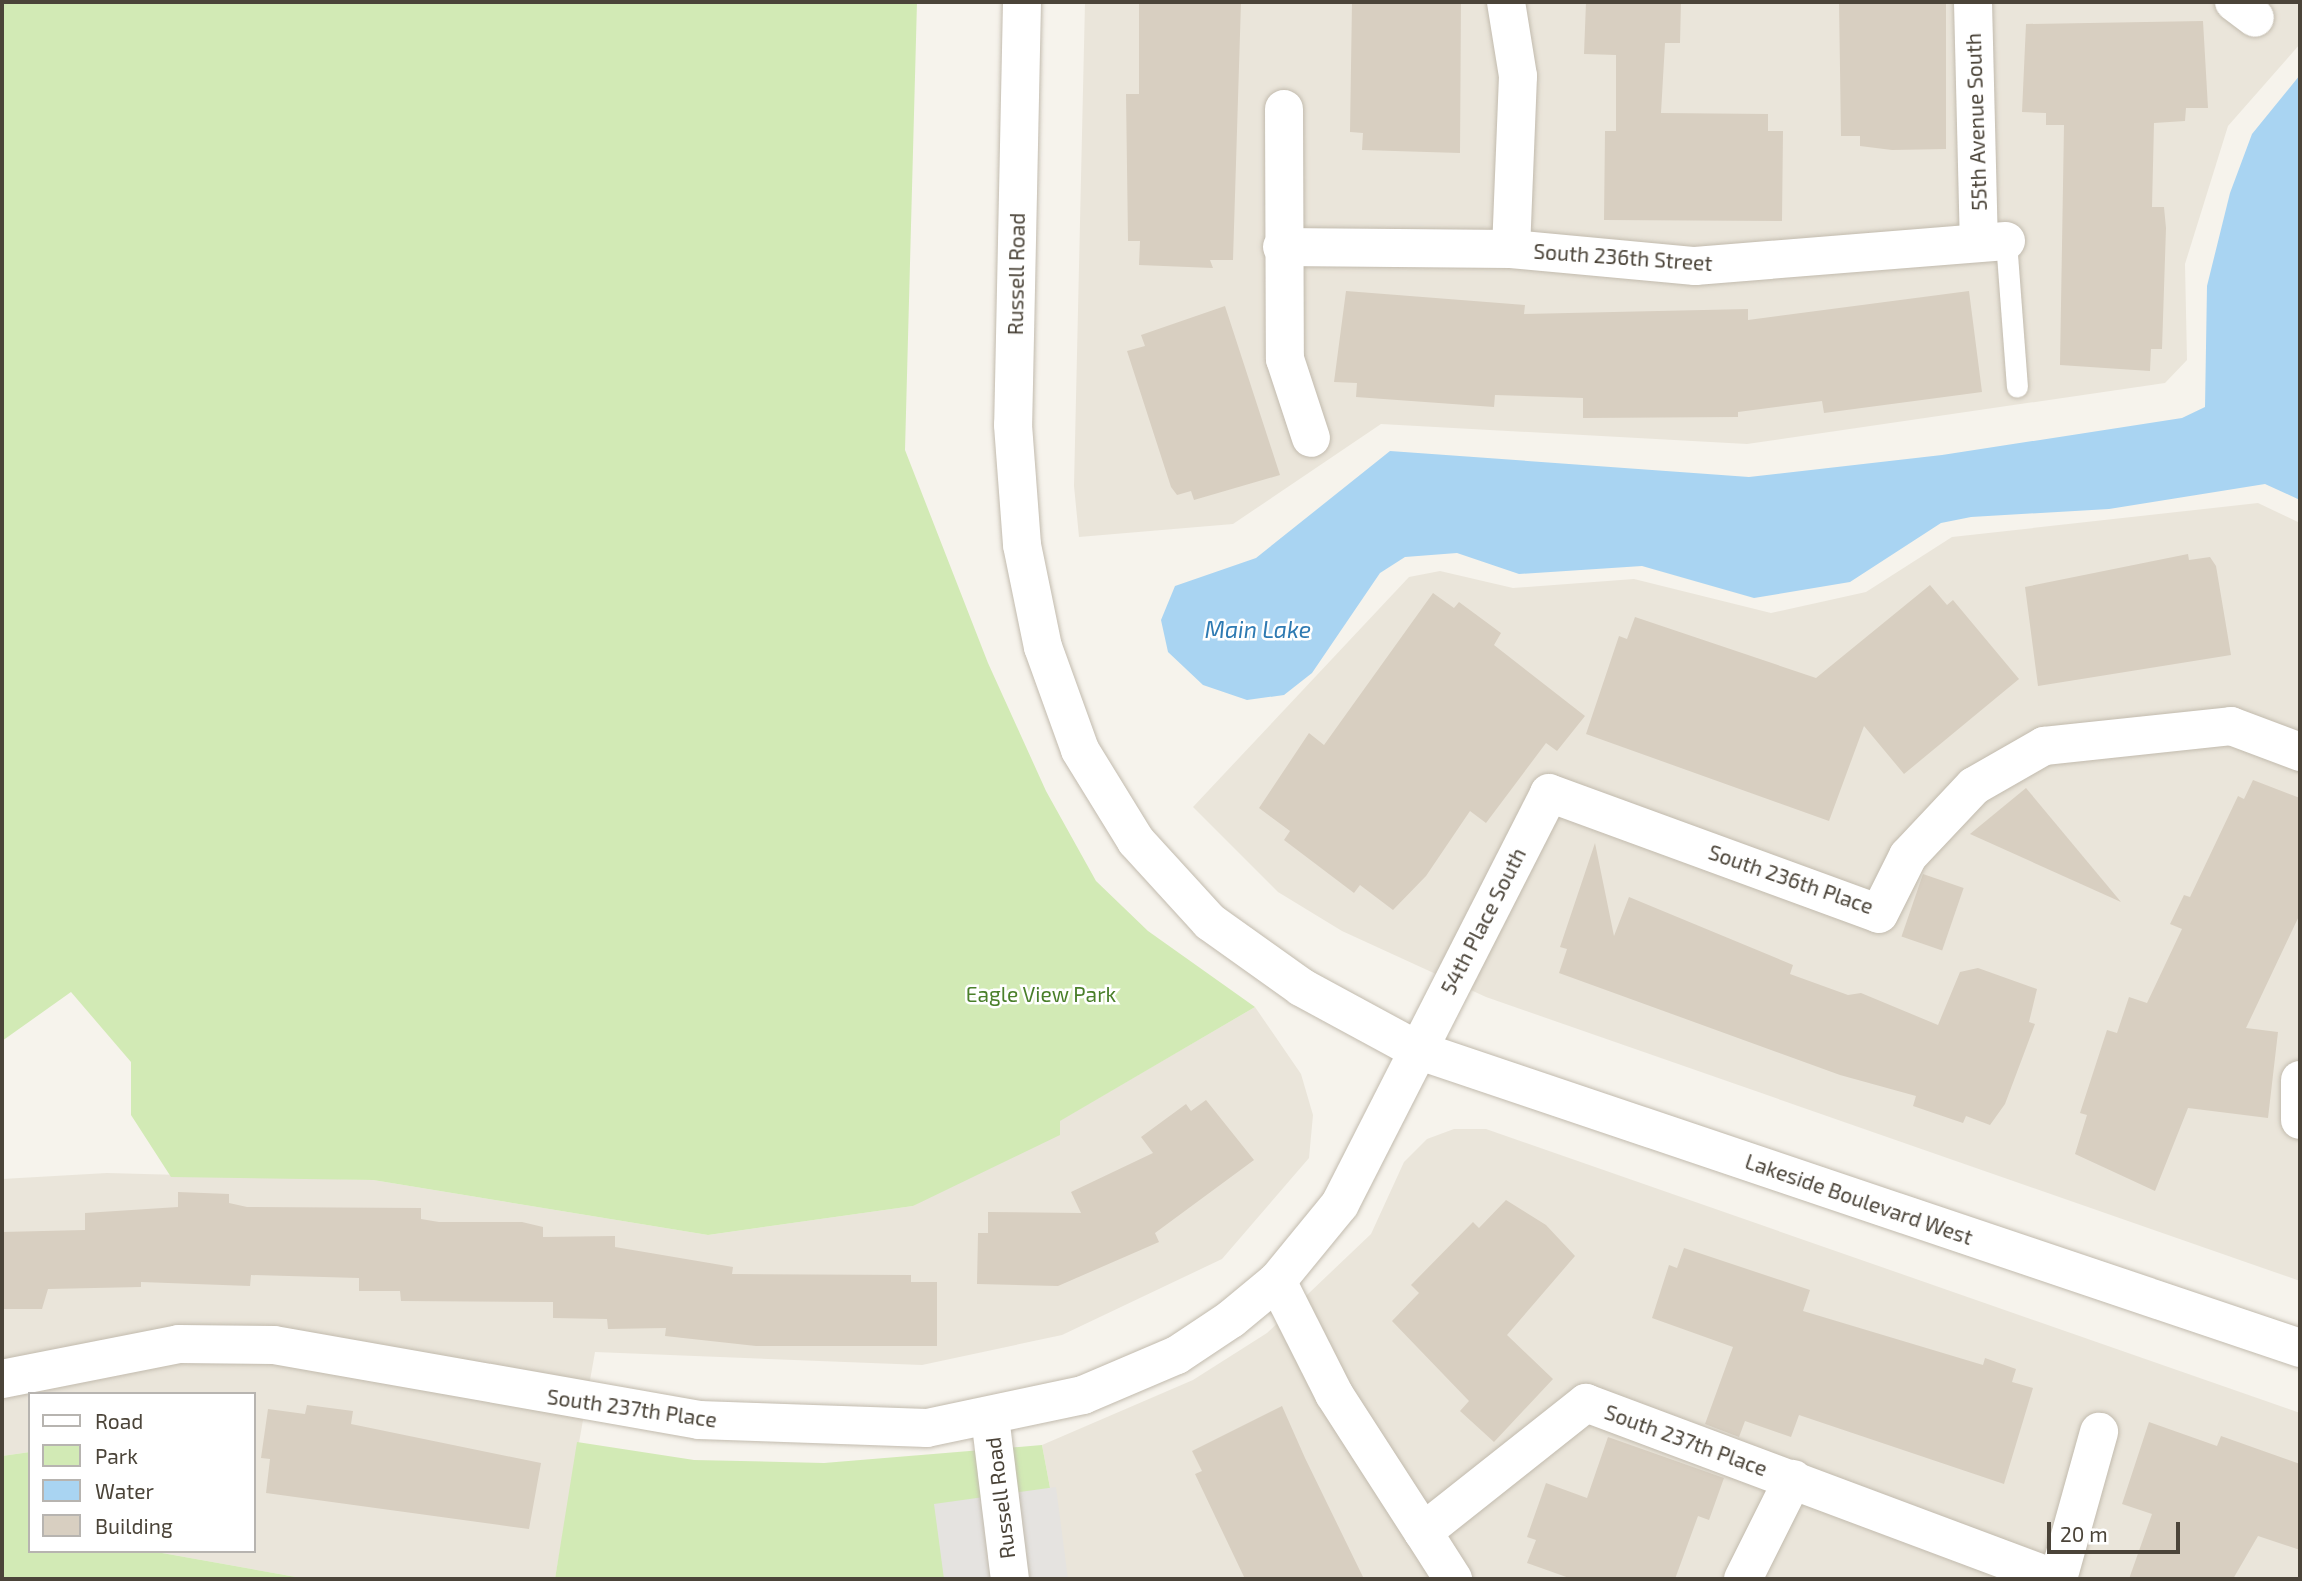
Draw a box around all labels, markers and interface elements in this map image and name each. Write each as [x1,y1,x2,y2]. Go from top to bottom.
street label: 55th Avenue South [1960,32,1992,212]
street label: Russell Road [1002,212,1030,336]
street label: South 236th Street [1533,238,1713,276]
water label: Main Lake [1205,615,1311,643]
street label: South 236th Place [1705,839,1877,919]
street label: 54th Place South [1435,843,1531,999]
park label: Eagle View Park [965,981,1117,1007]
street label: Lakeside Boulevard West [1742,1148,1976,1250]
street label: South 237th Place [545,1384,719,1432]
legend [28,1392,256,1553]
street label: South 237th Place [1601,1399,1771,1481]
text: Road [95,1408,143,1433]
street label: Russell Road [980,1435,1020,1561]
text: Park [95,1443,138,1468]
text: Water [95,1478,154,1503]
scale bar [2050,1508,2183,1552]
text: Building [95,1513,173,1538]
text: 20 m [2060,1521,2108,1546]

